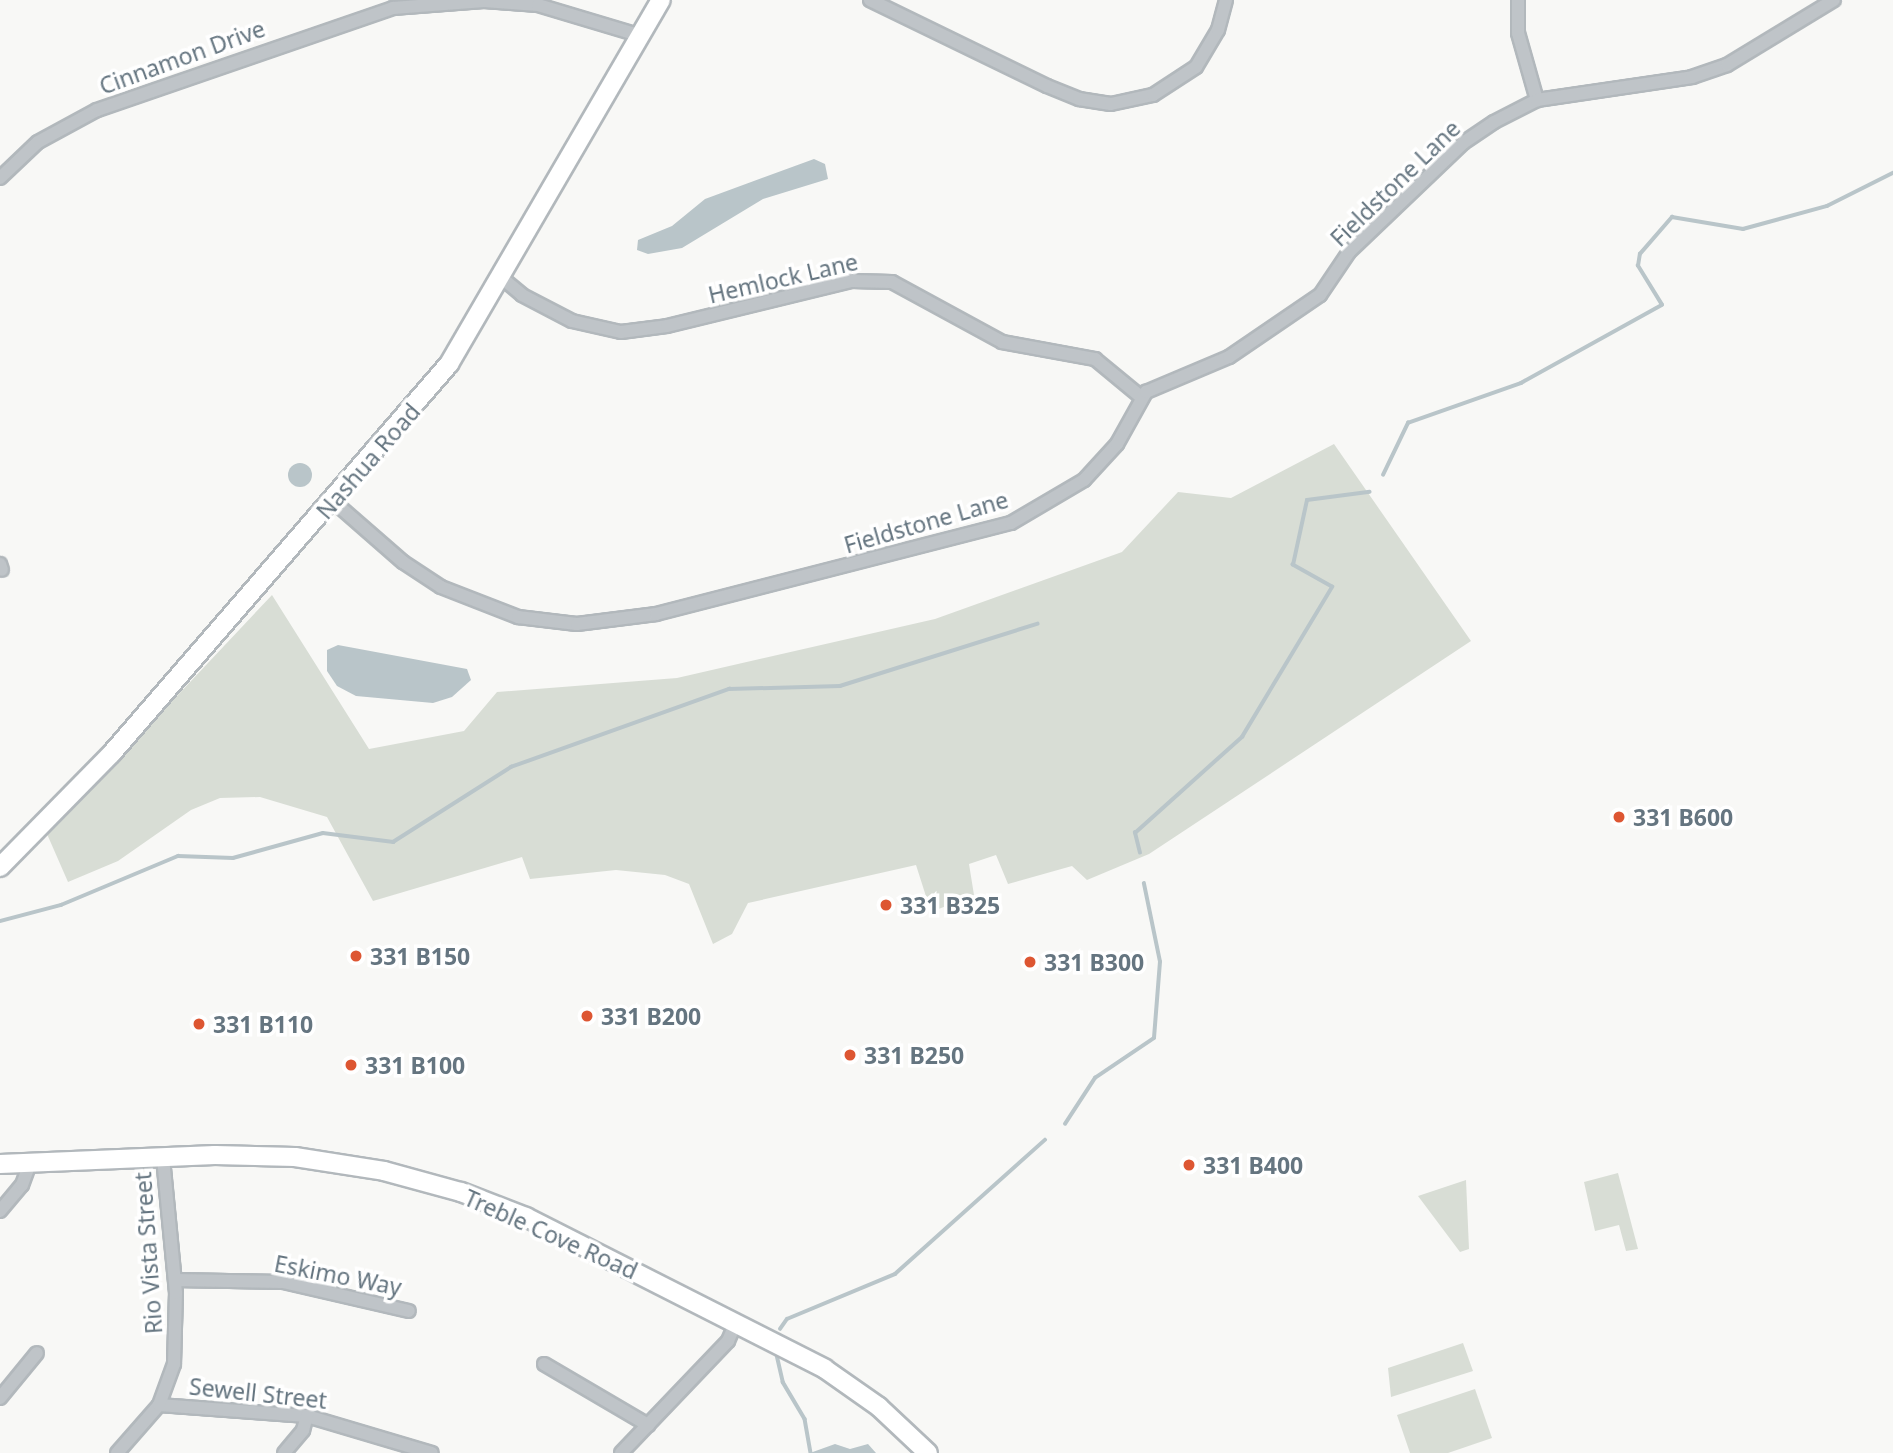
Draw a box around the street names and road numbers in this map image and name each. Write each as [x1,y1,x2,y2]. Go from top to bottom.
street label: Cinnamon Drive [95,14,269,100]
street label: Fieldstone Lane [1324,114,1466,252]
street label: Hemlock Lane [705,247,861,309]
street label: Nashua Road [310,398,426,524]
street label: Fieldstone Lane [841,485,1011,559]
street label: Rio Vista Street [129,1171,167,1335]
street label: Treble Cove Road [460,1183,642,1285]
street label: Eskimo Way [272,1249,404,1301]
street label: Sewell Street [188,1372,328,1414]

